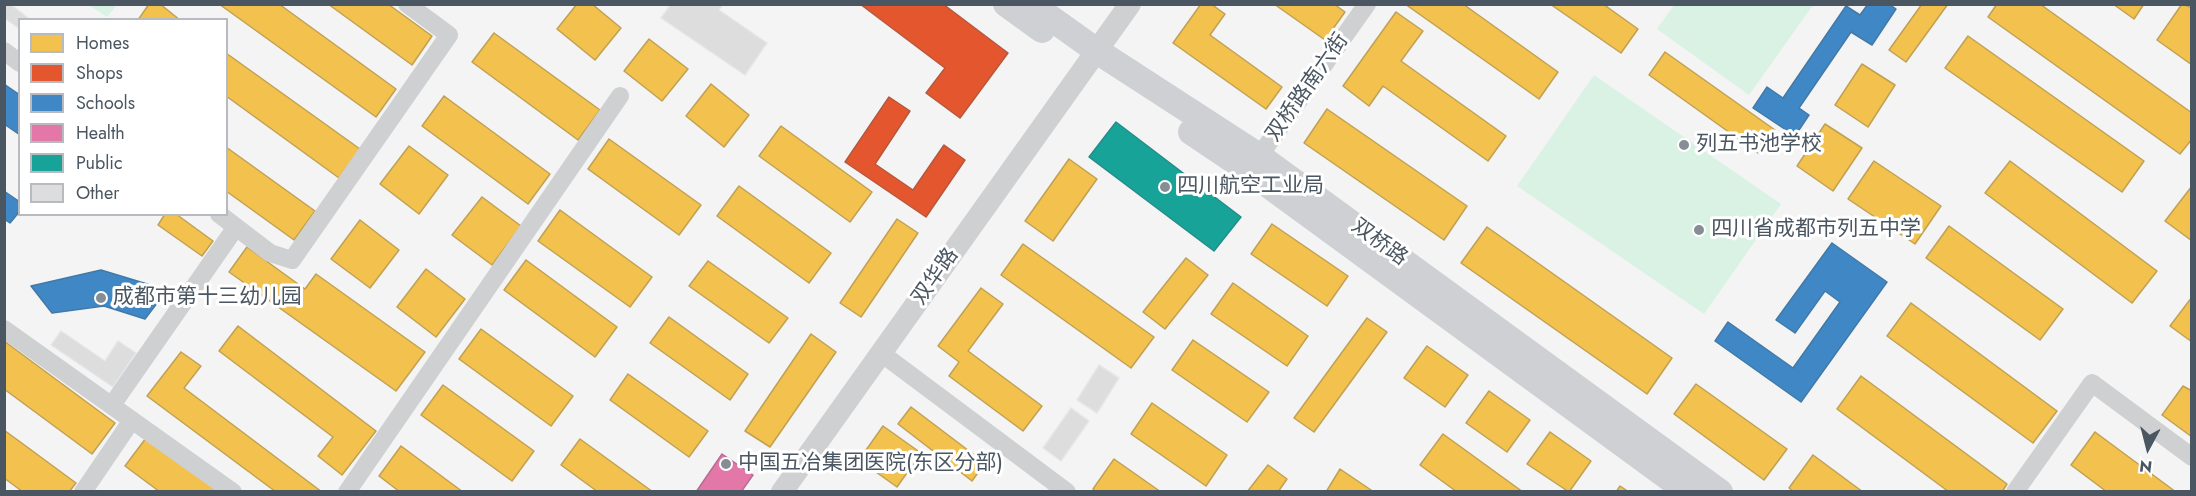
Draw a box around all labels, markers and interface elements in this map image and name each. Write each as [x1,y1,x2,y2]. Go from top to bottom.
legend [18,18,228,216]
street label: 双桥路南六街 [1262,29,1354,147]
text: Homes [76,30,129,56]
text: Shops [76,60,123,86]
text: Schools [76,90,135,116]
text: Health [76,120,125,146]
place label: 列五书池学校 [1696,132,1822,158]
marker: 列五书池学校 [1677,138,1691,152]
text: Public [76,150,123,176]
place label: 四川航空工业局 [1177,174,1324,200]
text: Other [76,180,119,206]
marker: 四川航空工业局 [1158,180,1172,194]
street label: 双桥路 [1346,214,1412,272]
place label: 四川省成都市列五中学 [1711,217,1921,243]
marker: 四川省成都市列五中学 [1692,223,1706,237]
street label: 双华路 [908,244,964,310]
place label: 成都市第十三幼儿园 [113,285,302,311]
marker: 成都市第十三幼儿园 [94,291,108,305]
north arrow [2118,418,2178,478]
place label: 中国五冶集团医院(东区分部) [738,451,1003,477]
text: N [2138,454,2153,479]
marker: 中国五冶集团医院(东区分部) [719,457,733,471]

